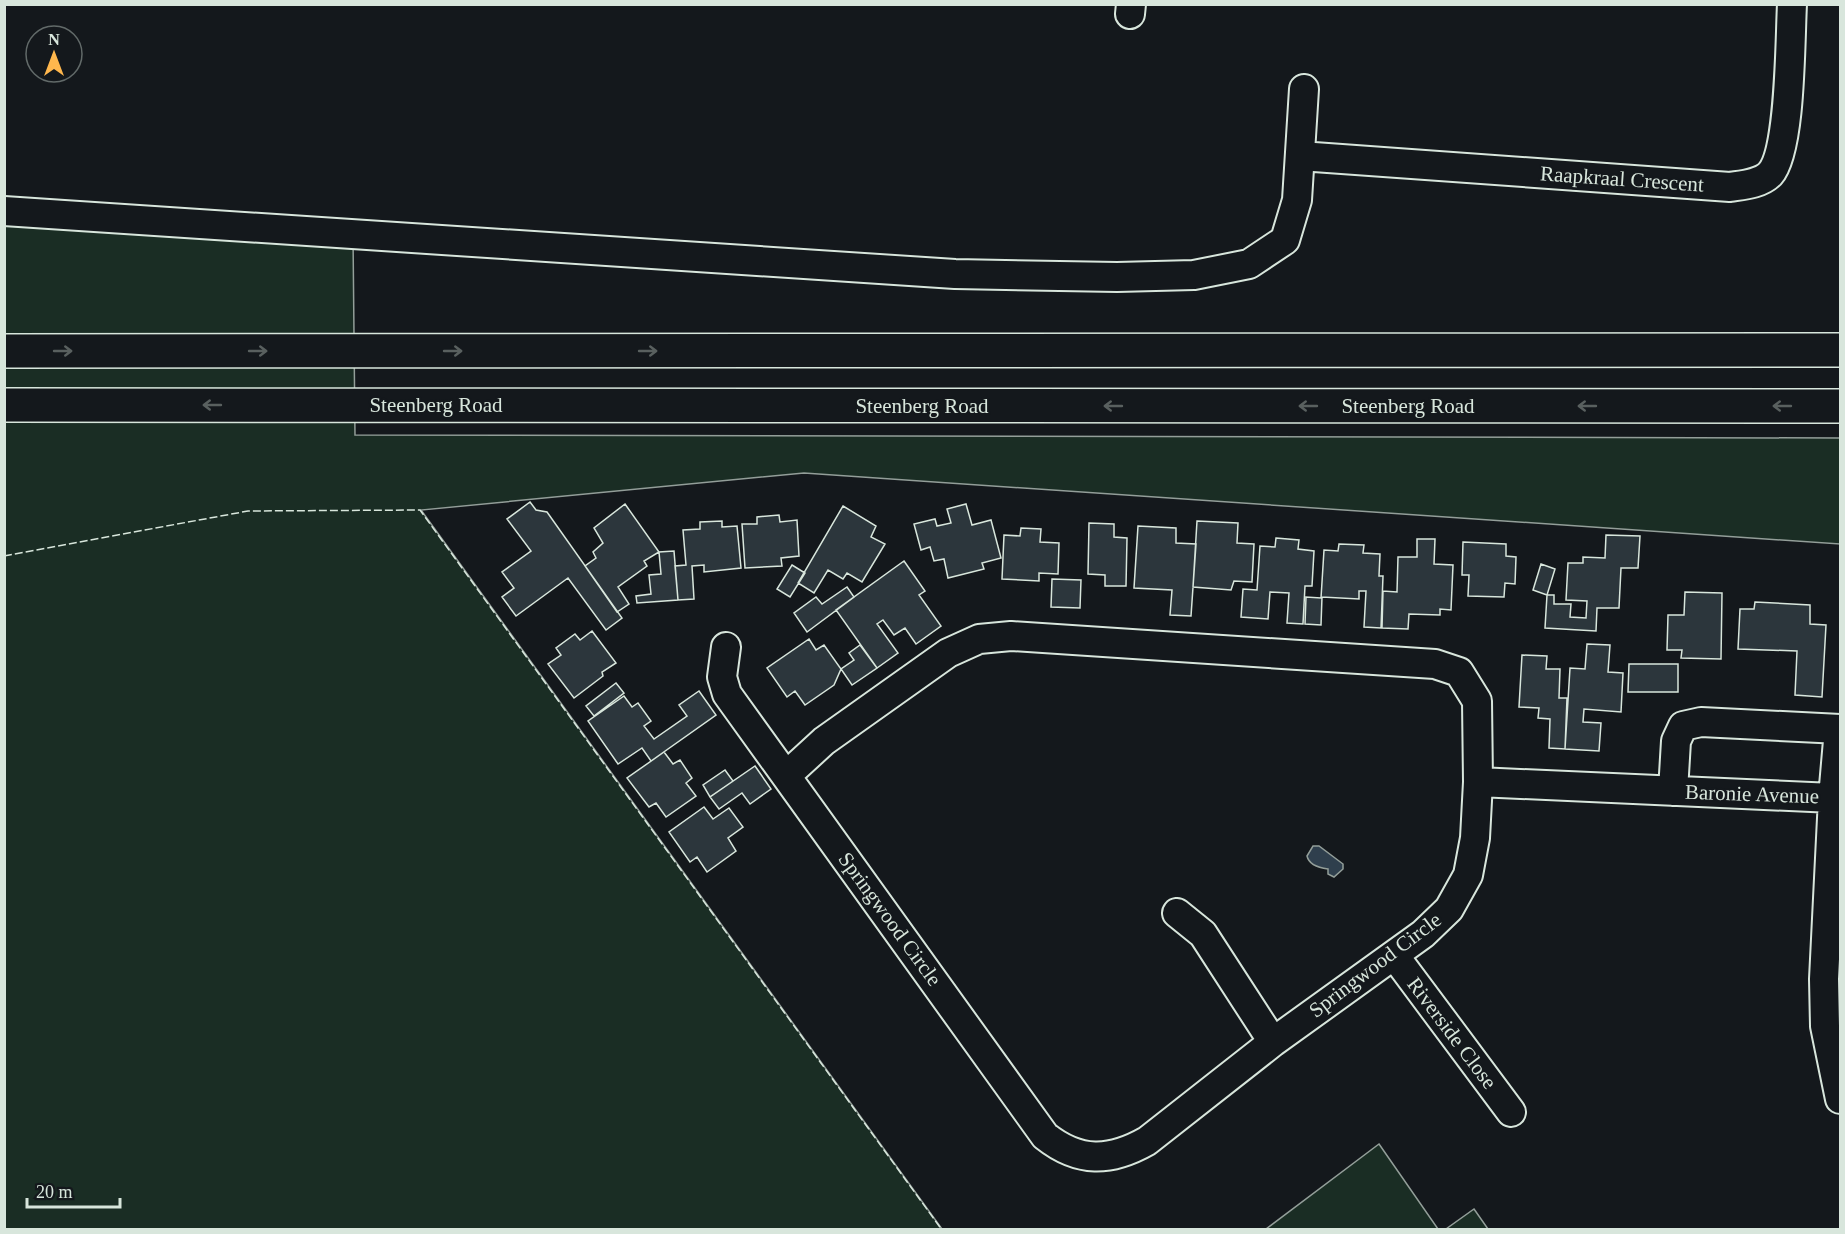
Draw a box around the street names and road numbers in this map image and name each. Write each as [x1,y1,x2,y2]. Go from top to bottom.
street label: Raapkraal Crescent [1539,161,1705,197]
street label: Steenberg Road [369,393,503,417]
street label: Steenberg Road [855,394,989,418]
street label: Steenberg Road [1341,394,1475,418]
street label: Baronie Avenue [1684,780,1820,808]
street label: Springwood Circle [833,848,947,990]
street label: Springwood Circle [1304,908,1446,1022]
street label: Riverside Close [1402,972,1502,1094]

